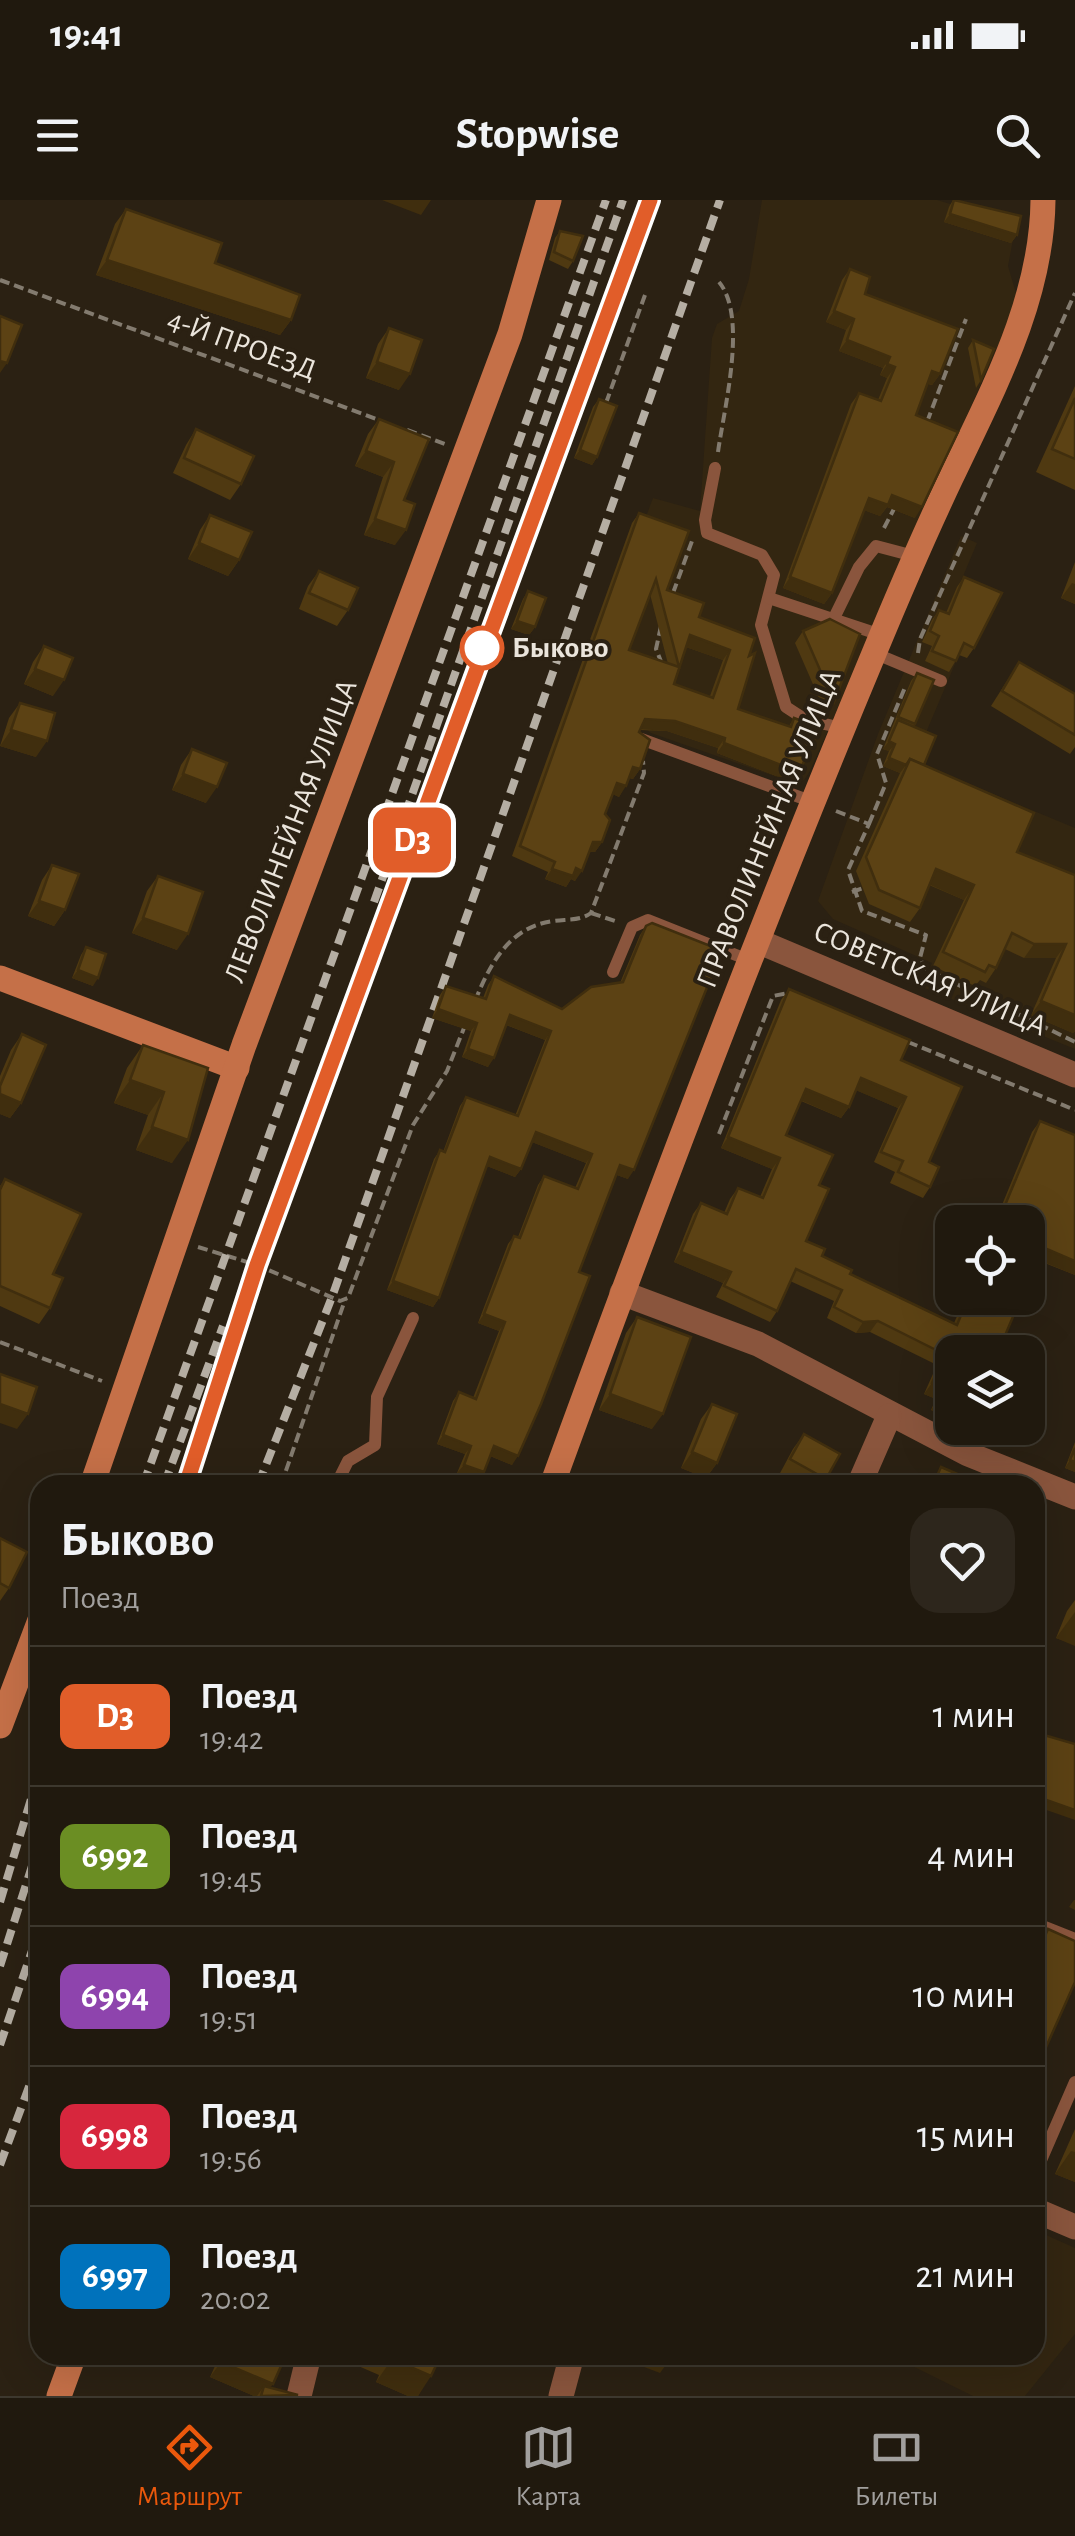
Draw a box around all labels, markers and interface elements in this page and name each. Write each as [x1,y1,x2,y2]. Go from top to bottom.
text: 19:41 [50,16,124,54]
icon: menu [30,108,85,163]
icon: search [990,108,1045,163]
text: Stopwise [456,112,619,157]
street label: 4-Й ПРОЕЗД [164,303,321,386]
marker: Быково [461,627,503,669]
place label: Быково [512,633,608,663]
street label: ПРАВОЛИНЕЙНАЯ УЛИЦА [690,665,847,992]
street label: ЛЕВОЛИНЕЙНАЯ УЛИЦА [218,675,363,987]
line badge: D3 [367,808,457,872]
text: D3 [393,823,431,858]
street label: СОВЕТСКАЯ УЛИЦА [809,916,1051,1042]
map controls [935,1205,1045,1445]
button: locate [935,1205,1045,1315]
button: layers [935,1335,1045,1445]
button: heart [910,1508,1015,1613]
text: Быково [60,1517,214,1565]
text: Поезд [60,1582,140,1614]
text: Поезд [200,1678,298,1716]
text: 1 мин [933,1697,1015,1735]
text: D3 [96,1699,134,1734]
text: 19:42 [200,1723,263,1755]
text: Поезд [200,1818,298,1856]
text: 4 мин [927,1837,1015,1875]
text: 6992 [81,1839,149,1874]
text: 19:45 [200,1863,262,1895]
text: Поезд [200,1958,298,1996]
text: 10 мин [912,1977,1015,2015]
text: 6994 [81,1979,149,2014]
text: 19:51 [200,2003,258,2035]
text: Поезд [200,2098,298,2136]
text: 15 мин [917,2117,1015,2155]
text: 6998 [81,2119,149,2154]
text: 19:56 [200,2143,262,2175]
text: Поезд [200,2238,298,2276]
text: 21 мин [915,2257,1015,2295]
text: 6997 [82,2259,148,2294]
text: 20:02 [200,2283,270,2315]
tab: Маршрут [137,2420,242,2514]
tab: Карта [515,2420,581,2514]
tab: Билеты [854,2420,938,2514]

